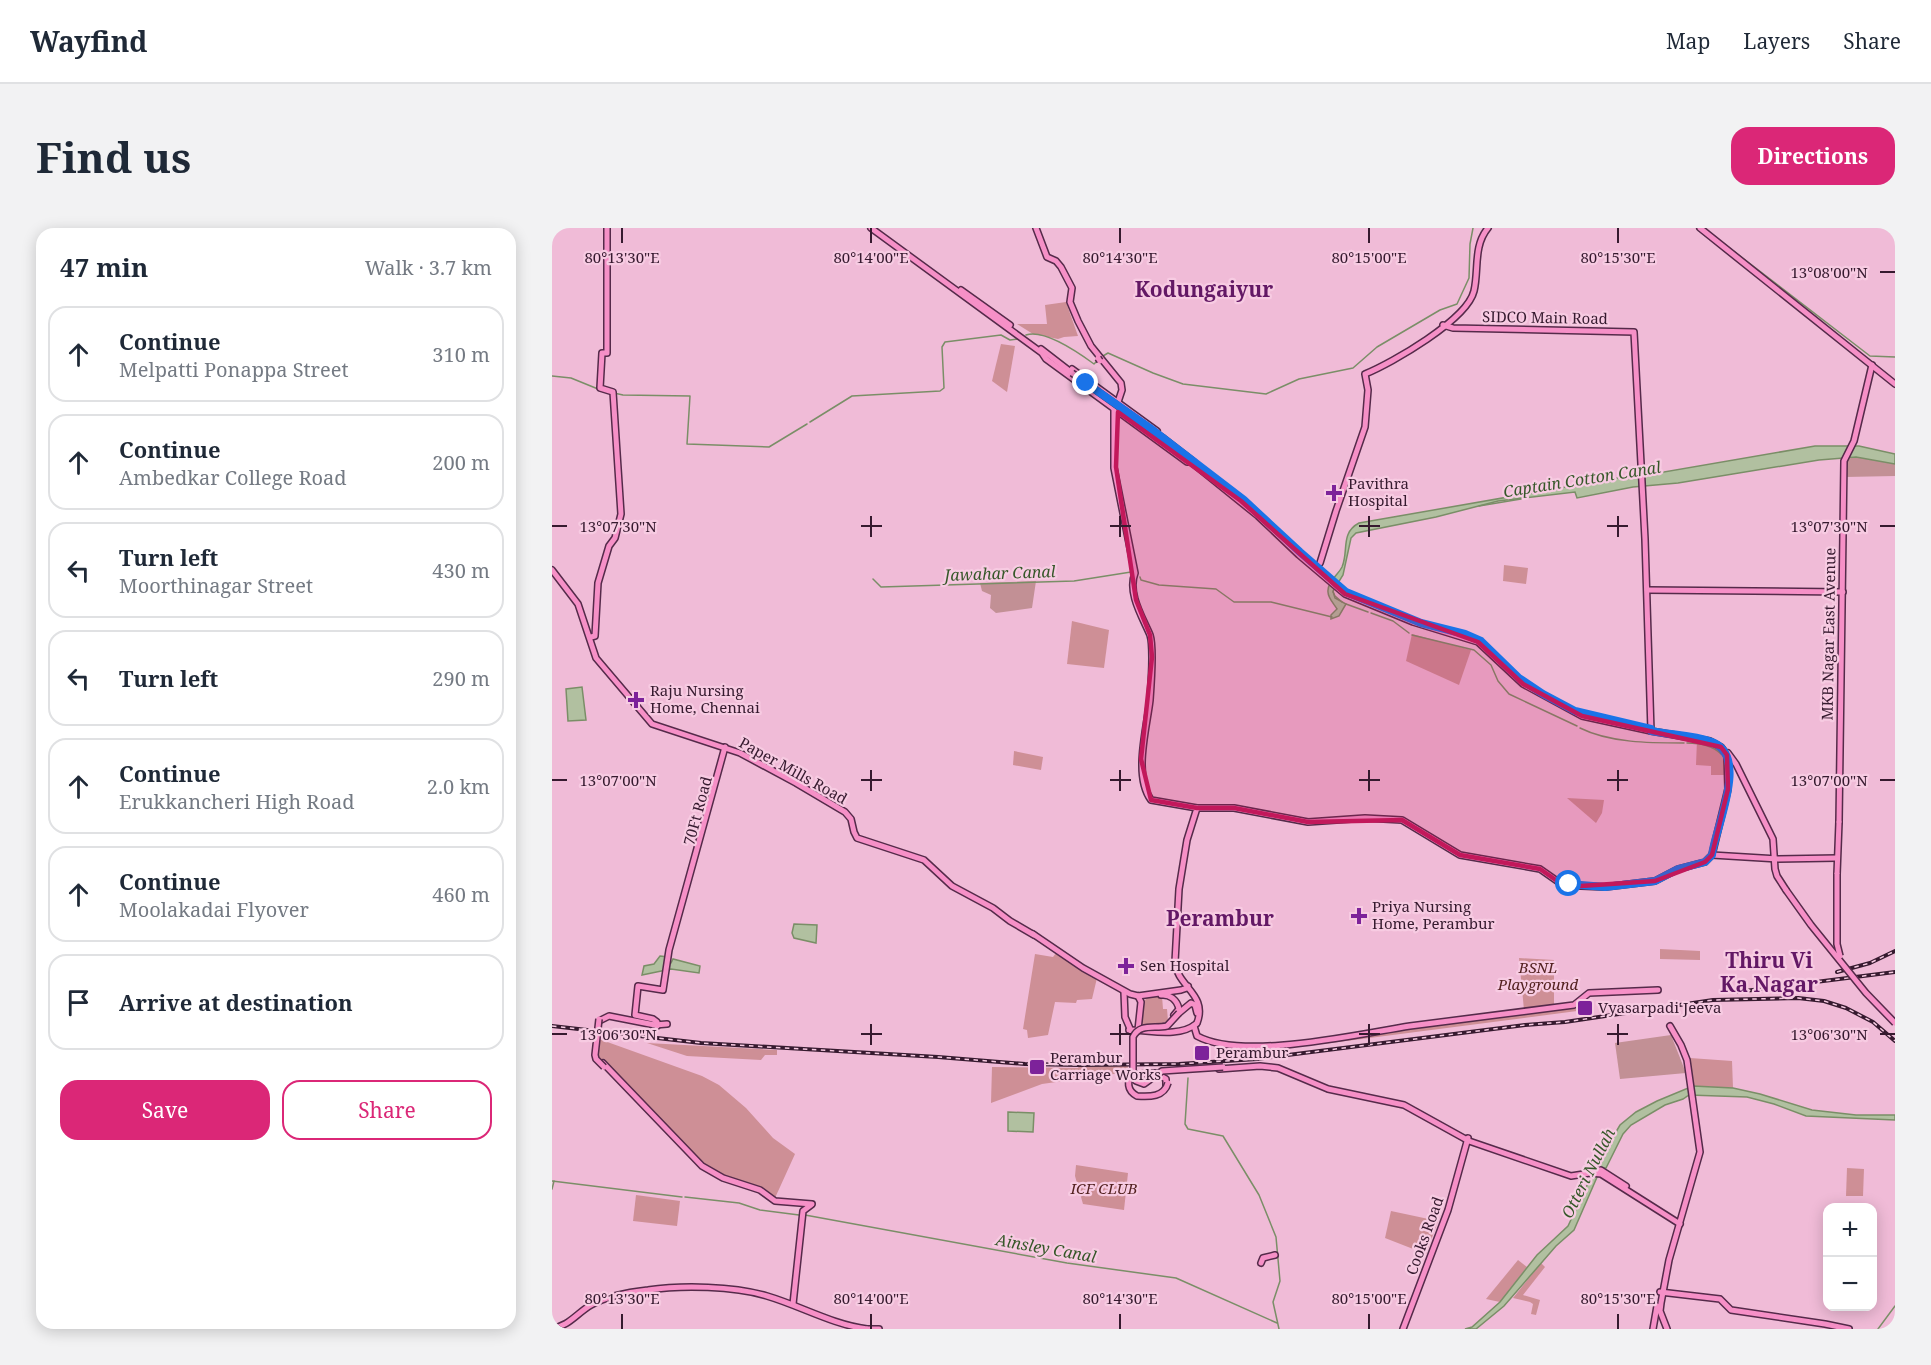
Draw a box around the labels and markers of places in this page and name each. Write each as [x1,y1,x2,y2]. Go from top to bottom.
place label: Pavithra Hospital [1348,473,1409,510]
marker: Pavithra Hospital [1325,484,1343,502]
place label: Raju Nursing Home, Chennai [650,680,760,717]
marker: Raju Nursing Home, Chennai [627,691,645,709]
place label: Priya Nursing Home, Perambur [1372,896,1495,933]
marker: Priya Nursing Home, Perambur [1350,907,1368,925]
place label: Sen Hospital [1140,955,1230,975]
marker: Sen Hospital [1117,957,1135,975]
place label: Vyasarpadi Jeeva [1598,997,1721,1017]
marker: Vyasarpadi Jeeva [1576,999,1594,1017]
place label: Perambur [1216,1042,1288,1062]
marker: Perambur [1193,1044,1211,1062]
place label: Perambur Carriage Works [1050,1047,1161,1084]
marker: Perambur Carriage Works [1028,1058,1046,1076]

